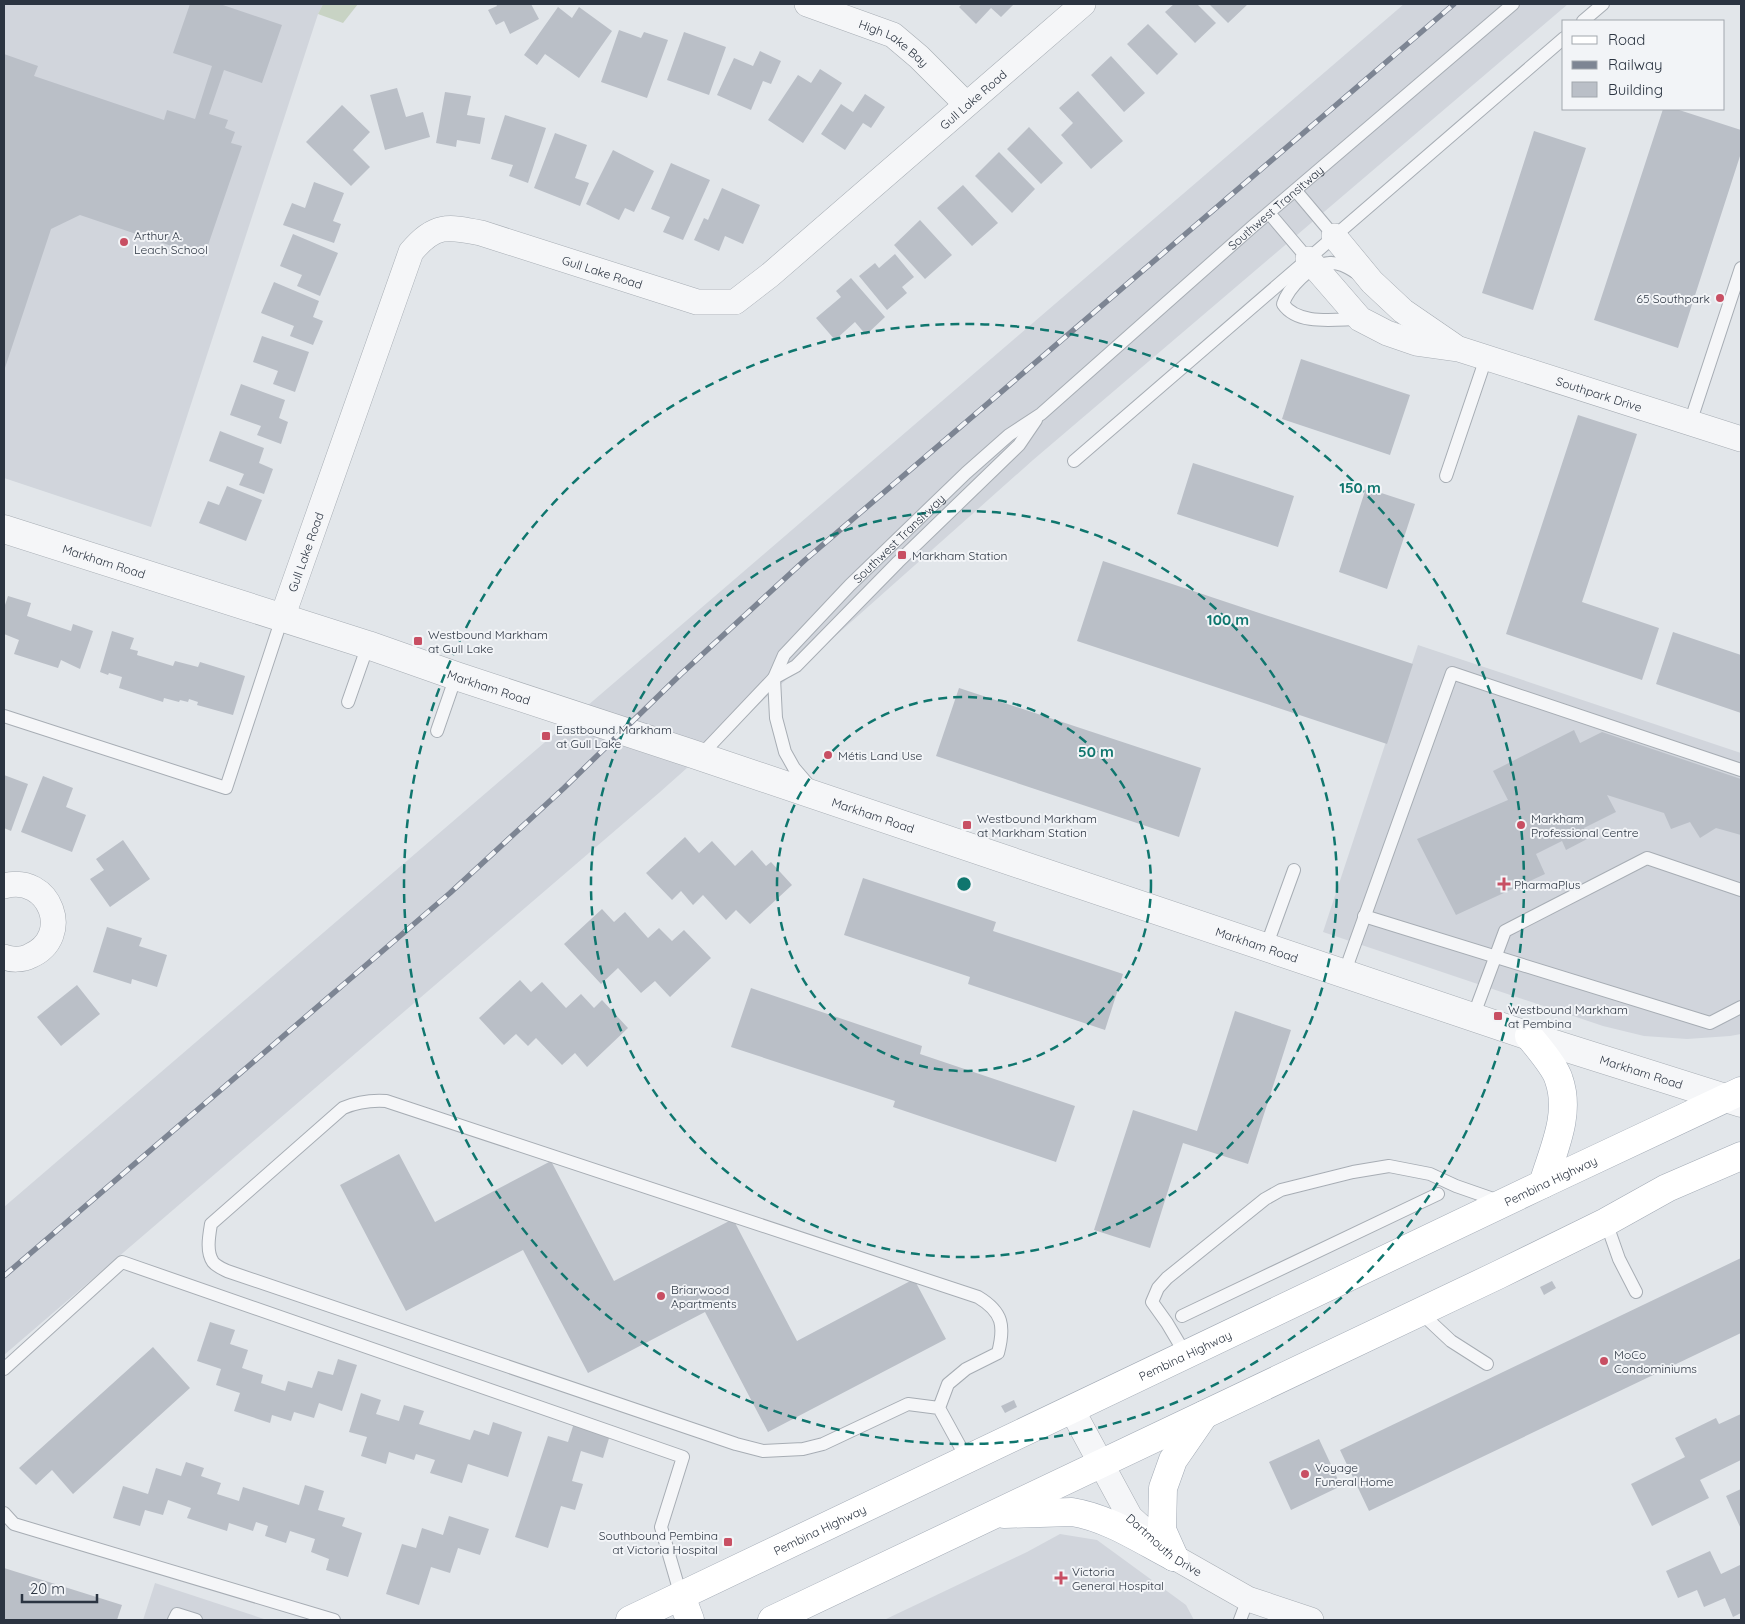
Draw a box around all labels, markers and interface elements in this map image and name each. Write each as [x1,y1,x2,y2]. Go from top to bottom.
street label: High Lake Bay [857,16,932,70]
legend [1562,20,1725,110]
text: Road [1608,30,1645,49]
text: Railway [1608,55,1663,74]
street label: Gull Lake Road [936,66,1009,132]
text: Building [1608,80,1663,99]
street label: Southwest Transitway [1224,162,1326,253]
place label: Arthur A. Leach School [134,228,208,257]
marker: Arthur A. Leach School [118,236,130,248]
street label: Gull Lake Road [560,252,644,292]
place label: 65 Southpark [1636,291,1710,306]
marker: 65 Southpark [1714,292,1726,304]
street label: Southpark Drive [1554,373,1644,415]
text: 150 m [1339,478,1381,497]
street label: Southwest Transitway [850,490,948,586]
street label: Gull Lake Road [284,510,326,594]
street label: Markham Road [61,541,147,581]
place label: Markham Station [912,548,1007,563]
marker: Markham Station [896,549,908,561]
text: 100 m [1207,610,1249,629]
place label: Westbound Markham at Gull Lake [428,627,548,656]
marker: Westbound Markham at Gull Lake [412,635,424,647]
street label: Markham Road [445,666,532,707]
place label: Eastbound Markham at Gull Lake [556,722,672,751]
marker: Eastbound Markham at Gull Lake [540,730,552,742]
text: 50 m [1078,742,1114,761]
place label: Métis Land Use [838,748,923,763]
marker: Métis Land Use [822,749,834,761]
street label: Markham Road [830,794,916,836]
place label: Westbound Markham at Markham Station [977,811,1097,840]
place label: Markham Professional Centre [1531,811,1639,840]
marker: Westbound Markham at Markham Station [961,819,973,831]
marker: Markham Professional Centre [1515,819,1527,831]
centre of rings [955,875,973,893]
place label: PharmaPlus [1514,877,1581,892]
marker: PharmaPlus [1498,878,1510,890]
street label: Markham Road [1214,923,1300,965]
place label: Westbound Markham at Pembina [1508,1002,1628,1031]
marker: Westbound Markham at Pembina [1492,1010,1504,1022]
street label: Markham Road [1598,1051,1685,1092]
street label: Pembina Highway [1502,1152,1599,1209]
place label: Briarwood Apartments [671,1282,737,1311]
marker: Briarwood Apartments [655,1290,667,1302]
street label: Pembina Highway [1136,1326,1234,1383]
place label: MoCo Condominiums [1614,1347,1697,1376]
marker: MoCo Condominiums [1598,1355,1610,1367]
place label: Voyage Funeral Home [1315,1460,1394,1489]
marker: Voyage Funeral Home [1299,1468,1311,1480]
street label: Pembina Highway [771,1501,868,1558]
street label: Dartmouth Drive [1123,1510,1205,1579]
place label: Southbound Pembina at Victoria Hospital [599,1528,718,1557]
marker: Southbound Pembina at Victoria Hospital [722,1536,734,1548]
place label: Victoria General Hospital [1072,1564,1164,1593]
marker: Victoria General Hospital [1054,1571,1068,1585]
scale bar [22,1572,98,1604]
text: 20 m [30,1579,65,1598]

